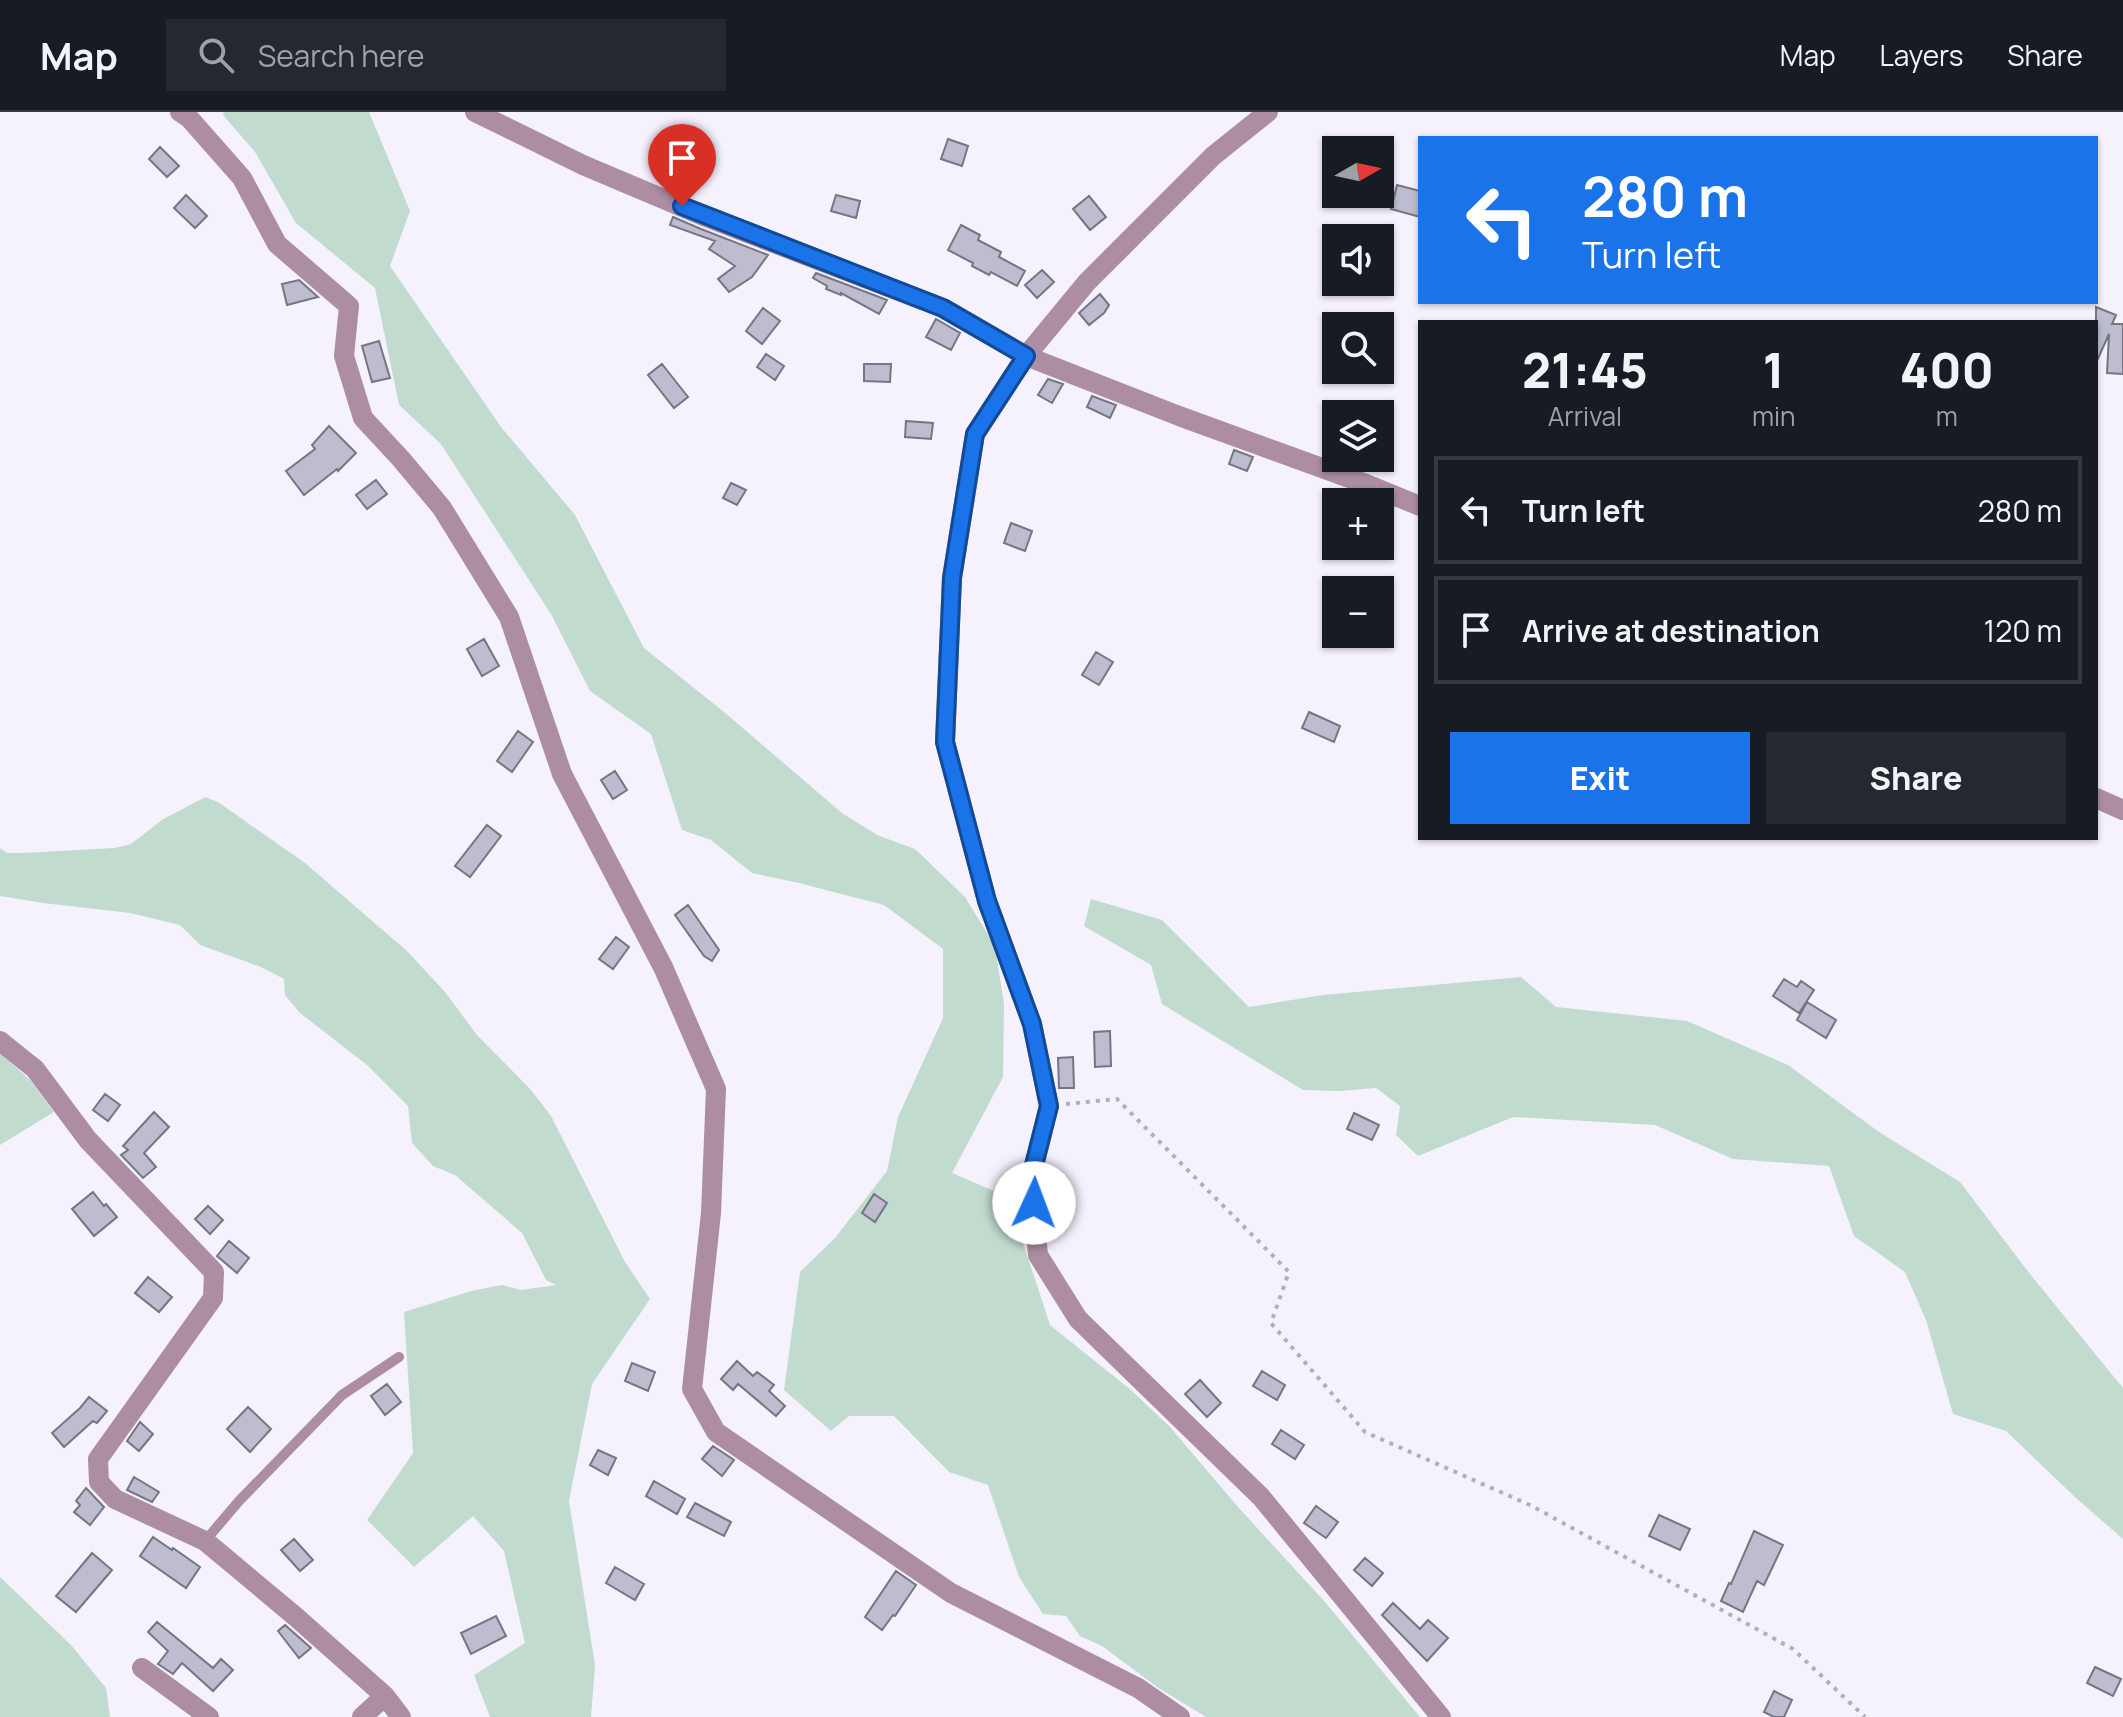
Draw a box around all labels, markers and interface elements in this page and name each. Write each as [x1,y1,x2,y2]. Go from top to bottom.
search box [166,19,726,91]
text: Map [40,29,118,81]
icon: search [194,33,238,77]
text: Search here [258,35,425,76]
text: Map [1780,36,1836,74]
text: Layers [1880,36,1963,74]
text: Share [2007,36,2083,74]
pin [648,124,716,206]
icon: arrive [660,136,704,180]
north arrow [1322,136,1394,208]
map controls [1322,136,1394,648]
text: 280 m [1582,157,1748,234]
icon: left [1450,168,1554,272]
button: sound [1322,224,1394,296]
text: Turn left [1582,230,1721,279]
button: search [1322,312,1394,384]
text: 21:45 [1522,337,1648,402]
text: 1 [1763,337,1785,402]
text: 400 [1900,337,1994,402]
text: Arrival [1548,398,1622,434]
text: min [1752,398,1796,434]
text: m [1936,398,1958,434]
button: layers [1322,400,1394,472]
button: + [1322,488,1394,560]
icon: left [1454,488,1498,532]
text: Turn left [1522,490,1645,531]
text: 280 m [1978,490,2062,531]
button: − [1322,576,1394,648]
icon: arrive [1454,608,1498,652]
text: Arrive at destination [1522,610,1820,651]
text: 120 m [1983,610,2062,651]
button: Exit [1450,732,1750,824]
button: Share [1766,732,2066,824]
position arrow [992,1161,1076,1245]

